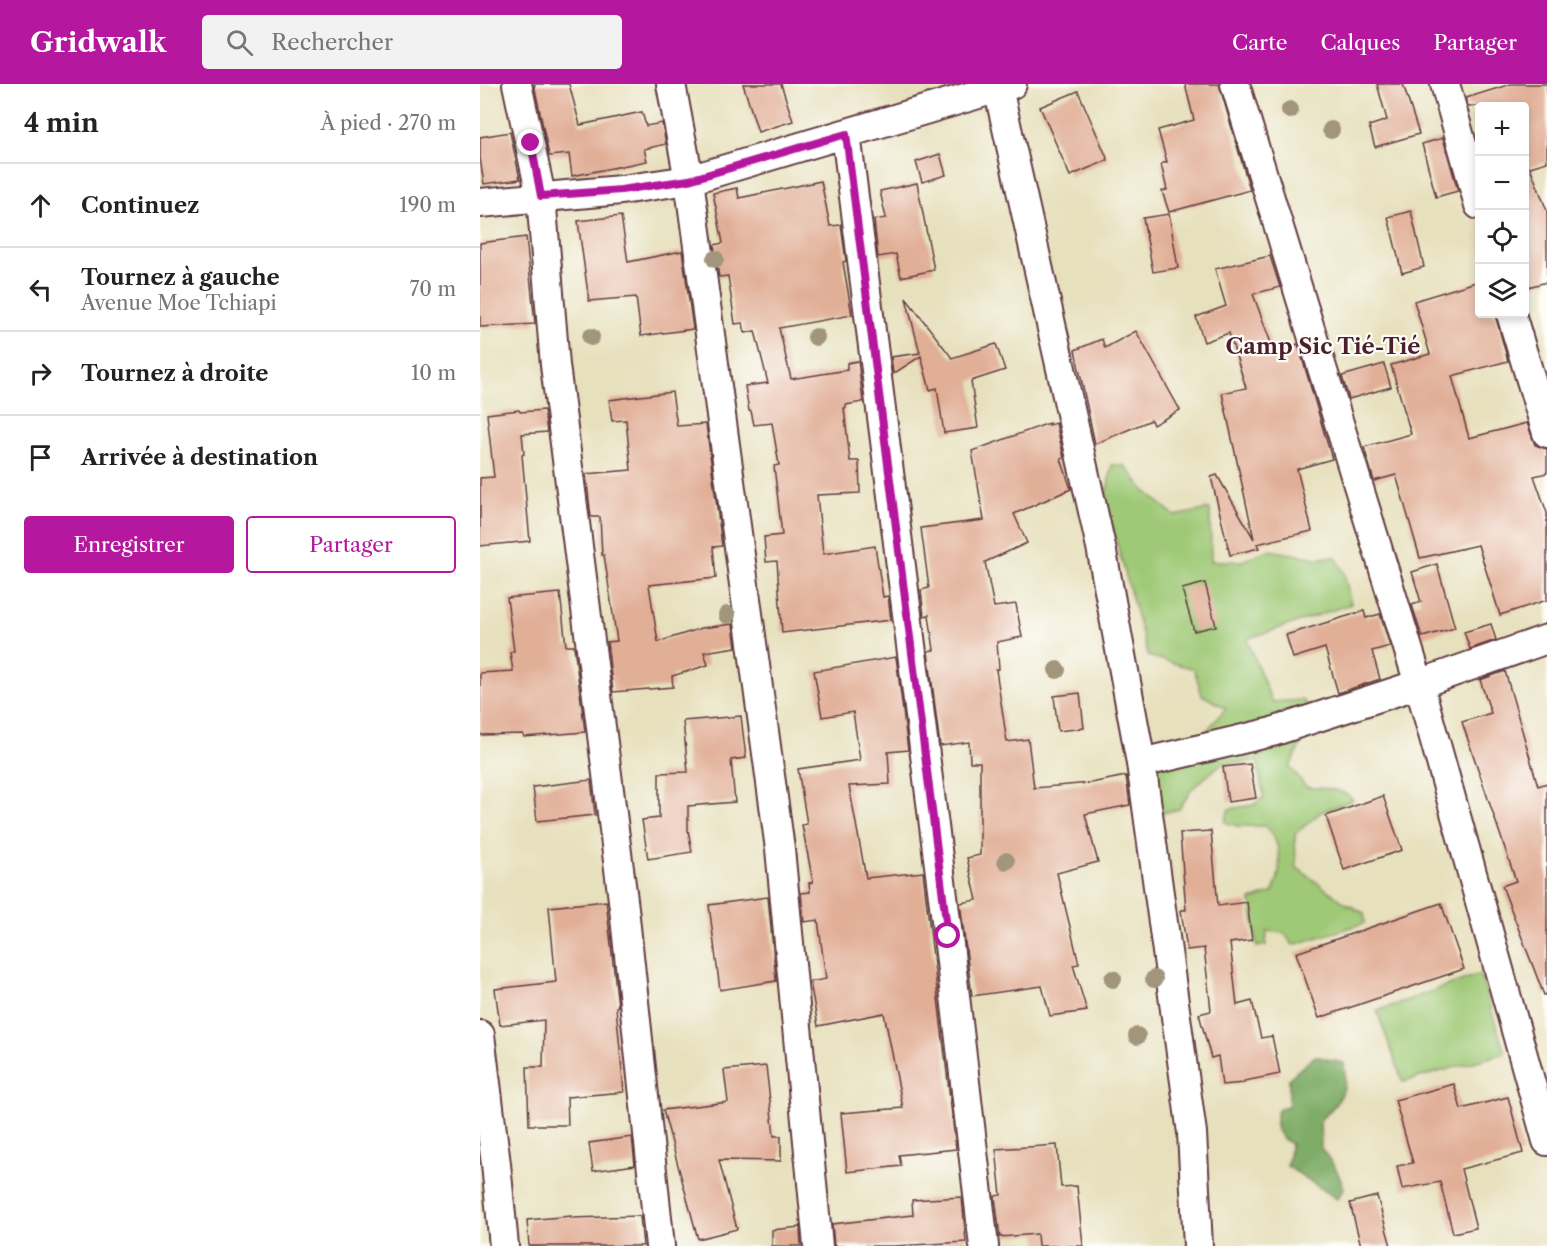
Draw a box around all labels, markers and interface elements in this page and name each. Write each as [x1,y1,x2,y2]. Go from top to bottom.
search box [202,15,622,69]
text: Gridwalk [30,25,166,59]
icon: search [223,26,256,59]
text: Rechercher [271,29,393,56]
text: Carte [1232,30,1287,55]
text: Calques [1320,30,1400,55]
text: Partager [1433,30,1517,55]
map controls [1475,102,1529,318]
button: + [1475,102,1529,156]
text: 4 min [24,107,99,139]
text: À pied · 270 m [321,111,456,135]
route end [517,129,543,155]
button: − [1475,156,1529,210]
icon: ahead [24,189,57,222]
text: Continuez [81,192,200,219]
text: 190 m [399,193,456,217]
button: locate [1475,210,1529,264]
text: Tournez à gauche [81,264,280,291]
button: layers [1475,264,1529,318]
icon: left [24,273,57,306]
text: 70 m [410,277,456,301]
text: Avenue Moe Tchiapi [81,291,277,315]
district label: Camp Sic Tié-Tié [1226,333,1420,360]
icon: right [24,357,57,390]
text: Tournez à droite [81,360,268,387]
text: 10 m [411,361,456,385]
icon: arrive [24,441,57,474]
text: Arrivée à destination [81,444,318,471]
button: Enregistrer [24,516,234,573]
button: Partager [246,516,456,573]
route start [934,922,960,948]

